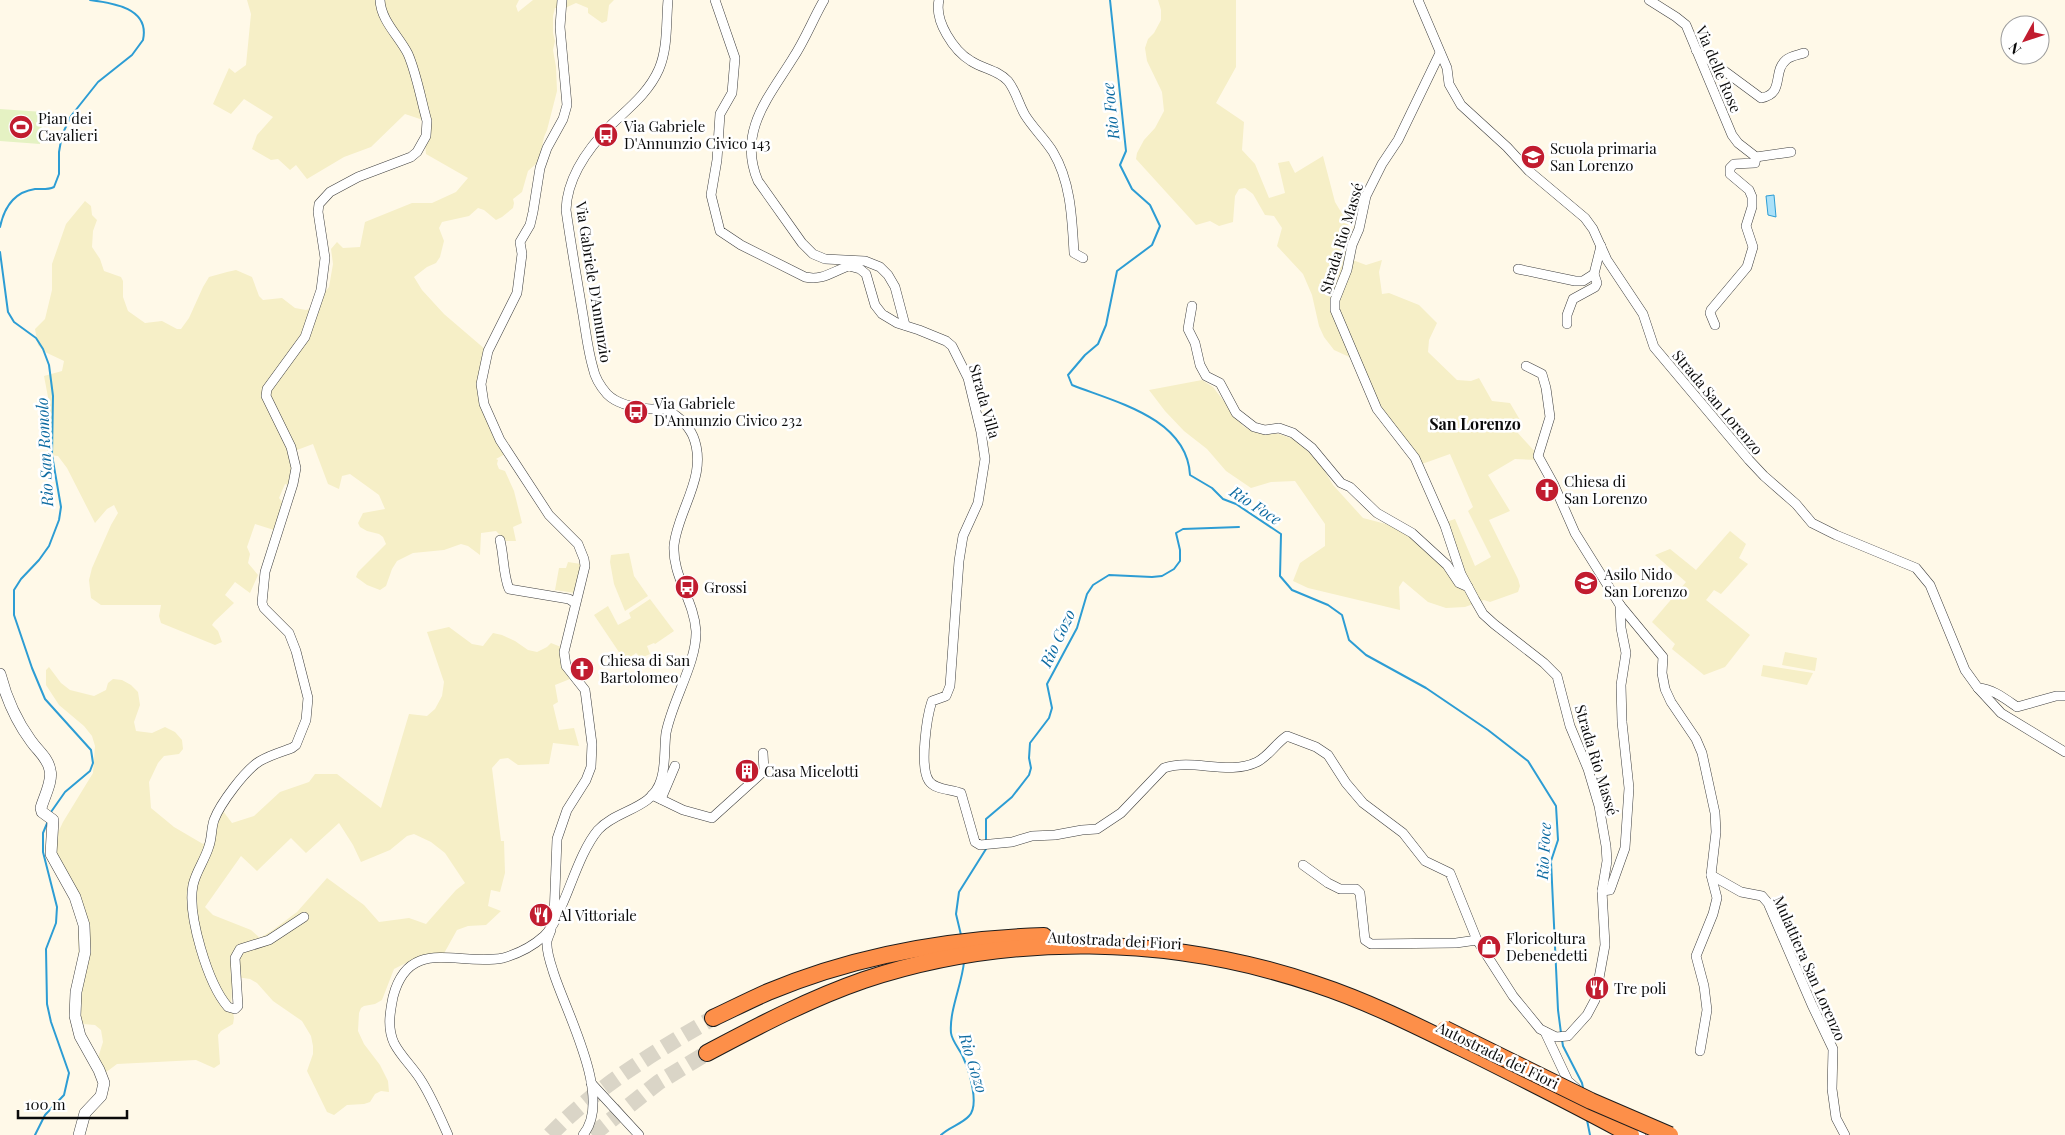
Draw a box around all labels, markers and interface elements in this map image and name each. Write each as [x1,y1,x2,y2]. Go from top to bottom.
north arrow [2000,15,2050,65]
street label: Via delle Rose [1691,21,1746,116]
text: N [2004,39,2025,59]
water label: Rio Foce [1097,81,1124,142]
place label: Pian dei Cavalieri [38,108,98,145]
sports icon: Pian dei Cavalieri [8,114,34,140]
place label: Via Gabriele D'Annunzio Civico 143 [623,116,771,153]
bus stop icon: Via Gabriele D'Annunzio Civico 143 [593,122,619,148]
place label: Scuola primaria San Lorenzo [1550,138,1657,175]
school or university icon: Scuola primaria San Lorenzo [1520,144,1546,170]
street label: Strada Rio Massé [1315,180,1367,296]
street label: Via Gabriele D'Annunzio [571,199,617,364]
street label: Strada San Lorenzo [1668,345,1768,459]
street label: Strada Villa [965,362,1005,441]
place label: Via Gabriele D'Annunzio Civico 232 [653,393,802,430]
water label: Rio San Romolo [31,397,57,508]
bus stop icon: Via Gabriele D'Annunzio Civico 232 [623,399,649,425]
district label: San Lorenzo [1429,413,1521,434]
place label: Chiesa di San Lorenzo [1564,471,1648,508]
church icon: Chiesa di San Lorenzo [1534,477,1560,503]
water label: Rio Foce [1225,480,1286,529]
place label: Asilo Nido San Lorenzo [1603,564,1688,601]
school or university icon: Asilo Nido San Lorenzo [1573,570,1599,596]
bus stop icon: Grossi [674,574,700,600]
place label: Grossi [704,577,748,597]
water label: Rio Gozo [1034,606,1080,671]
place label: Chiesa di San Bartolomeo [600,650,690,687]
church icon: Chiesa di San Bartolomeo [569,656,595,682]
street label: Strada Rio Massé [1571,702,1623,818]
building icon: Casa Micelotti [734,758,760,784]
place label: Casa Micelotti [764,761,859,781]
water label: Rio Foce [1531,822,1555,881]
street label: Mulattiera San Lorenzo [1769,892,1851,1044]
restaurant icon: Al Vittoriale [528,902,554,928]
place label: Al Vittoriale [557,905,637,925]
street label: Autostrada dei Fiori [1047,926,1183,954]
place label: Floricoltura Debenedetti [1506,928,1588,965]
shop icon: Floricoltura Debenedetti [1476,934,1502,960]
restaurant icon: Tre poli [1584,975,1610,1001]
place label: Tre poli [1614,978,1667,998]
street label: Autostrada dei Fiori [1433,1016,1563,1094]
water label: Rio Gozo [955,1030,993,1096]
scale bar [18,1088,126,1120]
text: 100 m [25,1094,66,1114]

